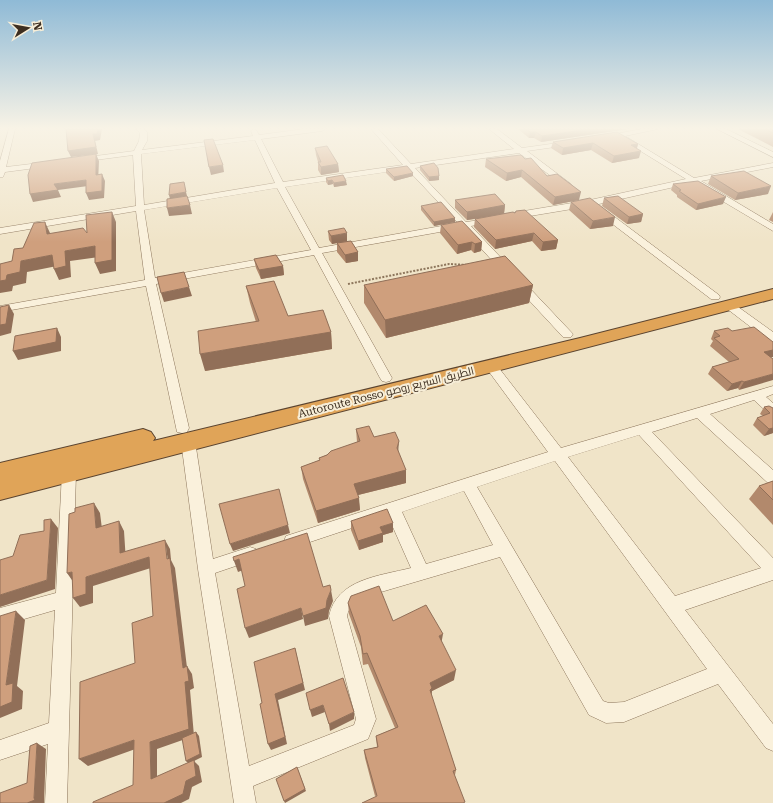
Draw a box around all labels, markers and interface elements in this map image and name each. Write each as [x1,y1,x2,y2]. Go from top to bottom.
north arrow [8,8,48,48]
text: N [30,21,45,32]
street label: Autoroute Rosso الطريق السريع روصو [297,364,476,422]

